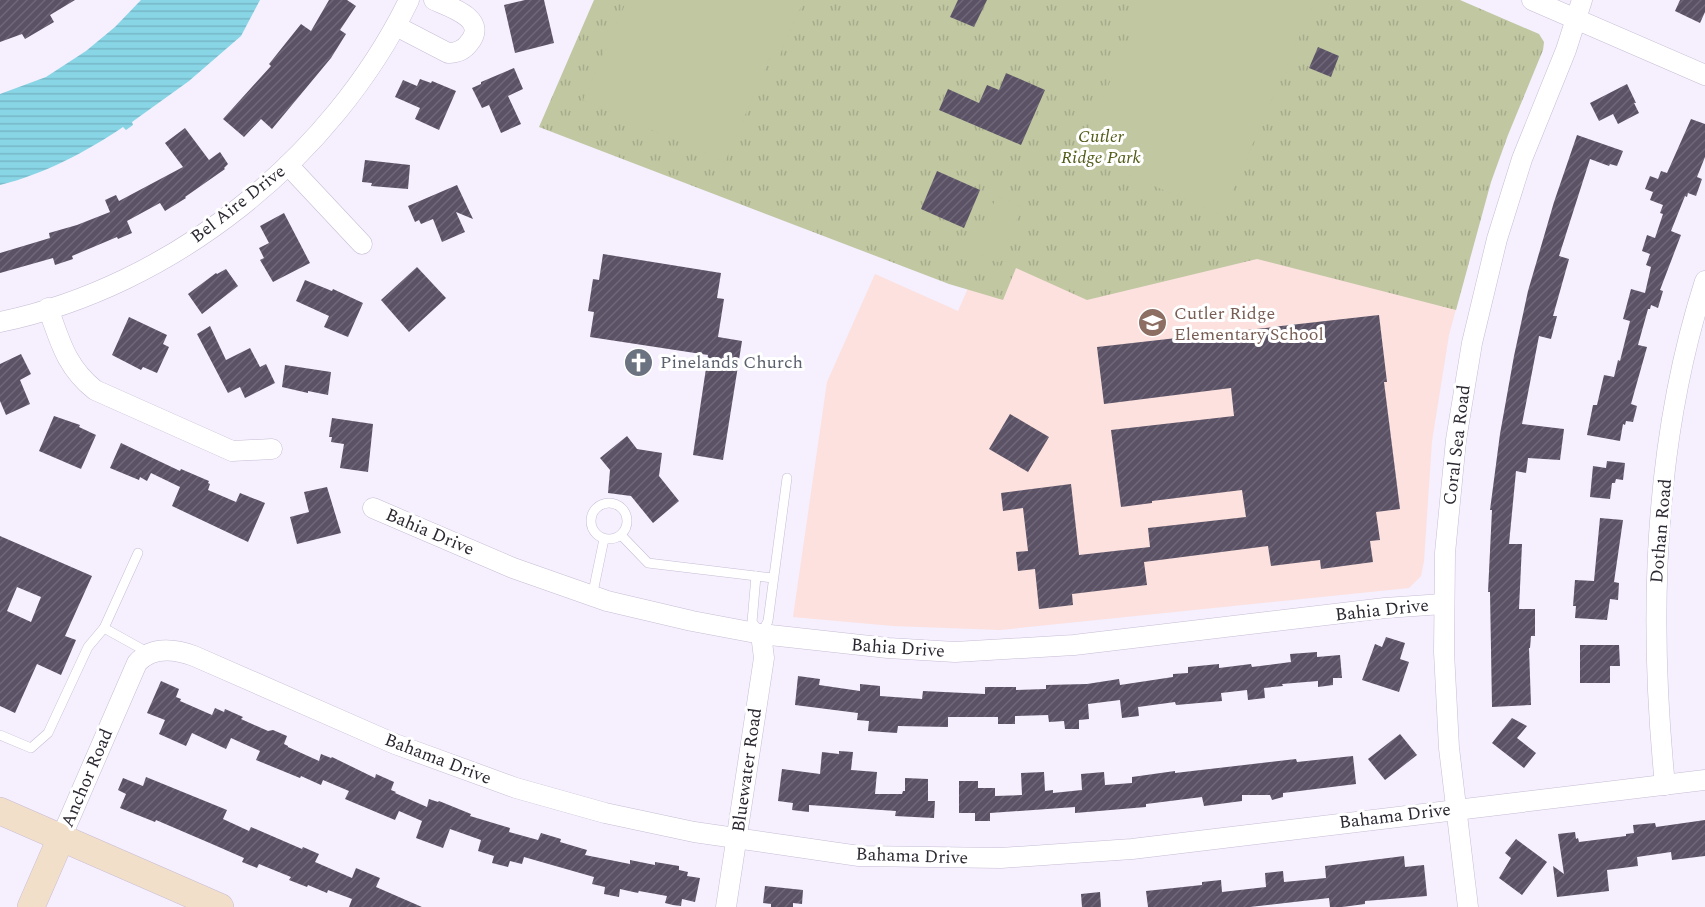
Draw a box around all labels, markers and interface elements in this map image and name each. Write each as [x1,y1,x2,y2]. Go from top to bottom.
park label: Cutler Ridge Park [1061,123,1142,171]
street label: Bel Aire Drive [185,158,291,250]
place label: Cutler Ridge Elementary School [1174,300,1324,348]
school or university icon: Cutler Ridge Elementary School [1137,307,1169,339]
church icon: Pinelands Church [623,346,655,378]
place label: Pinelands Church [660,349,803,376]
street label: Coral Sea Road [1436,383,1478,507]
street label: Dothan Road [1643,478,1679,584]
street label: Bahia Drive [381,501,479,563]
street label: Bahia Drive [1334,592,1430,628]
street label: Bahia Drive [850,631,946,665]
street label: Bluewater Road [725,706,769,834]
street label: Anchor Road [54,724,120,832]
street label: Bahama Drive [381,726,495,792]
street label: Bahama Drive [1338,796,1452,836]
street label: Bahama Drive [855,841,969,871]

